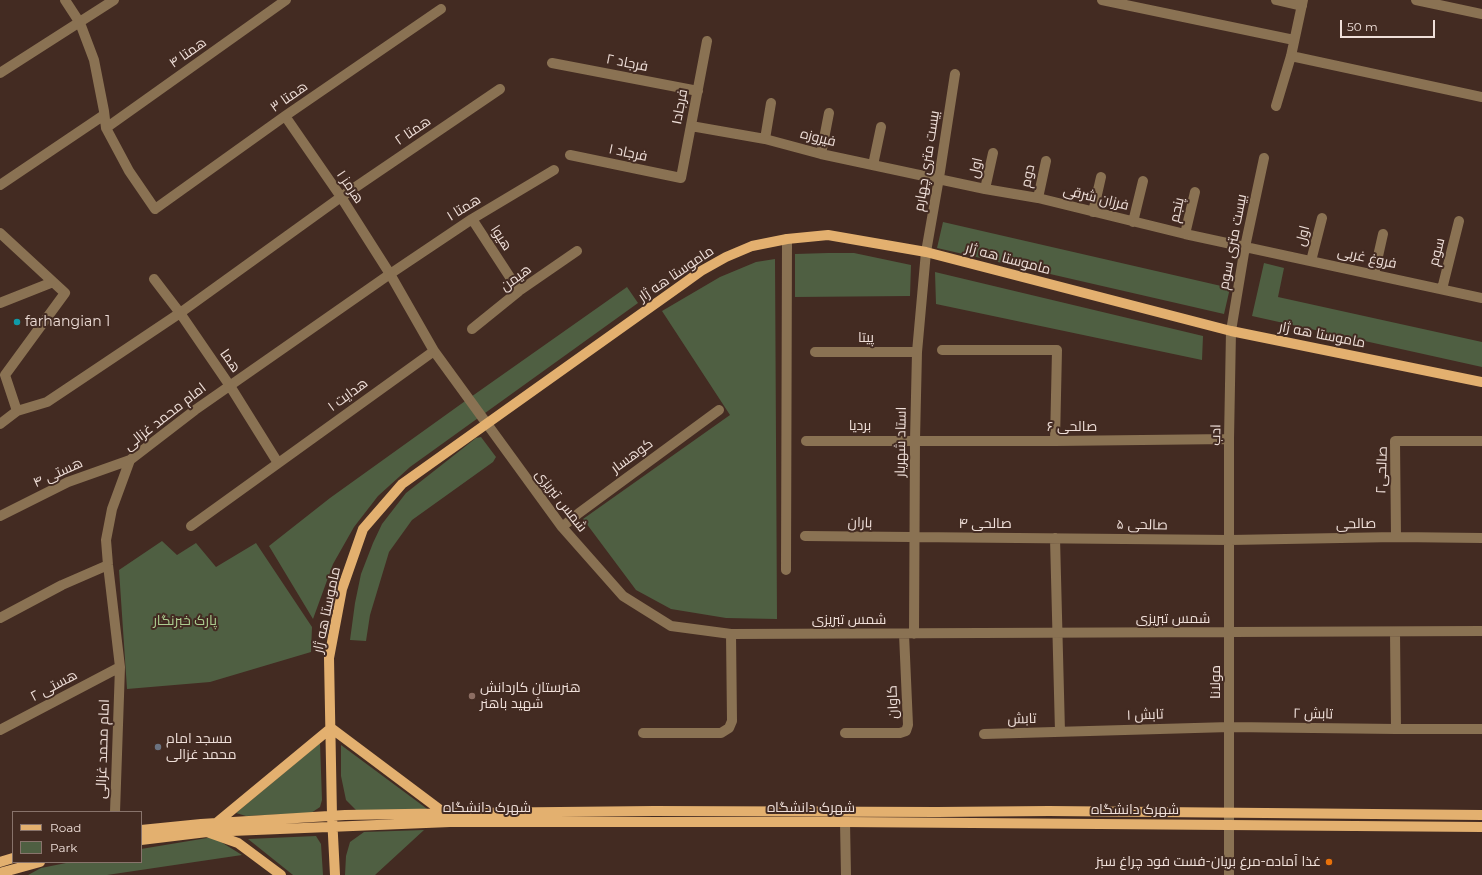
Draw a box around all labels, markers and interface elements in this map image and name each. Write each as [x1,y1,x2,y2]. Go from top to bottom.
scale bar [1342,12,1437,38]
text: 50 m [1347,19,1378,34]
street label: همتا ۴ [166,34,210,72]
street label: فرجاد ۲ [605,51,649,75]
street label: همتا ۳ [267,78,311,116]
street label: فرجاد۱ [668,88,692,126]
street label: بیست متری چهارم [911,109,943,213]
street label: همتا ۲ [392,113,434,149]
street label: فیروزه [798,125,838,151]
street label: فرجاد ۱ [607,141,649,165]
street label: اول [966,156,986,180]
street label: دوم [1017,163,1039,189]
street label: هرمز ۱ [333,167,367,207]
street label: فرزان شرقی [1062,182,1130,214]
street label: همتا ۱ [444,191,484,225]
street label: بیست متری سوم [1216,193,1250,291]
street label: پنجم [1166,196,1188,224]
street label: هیوا [487,222,515,254]
street label: اول [1292,224,1314,248]
street label: سوم [1425,236,1449,268]
street label: ماموستا هه ژار [963,240,1053,278]
street label: ماموستا هه ژار [635,243,717,305]
street label: فروغ غربی [1336,244,1398,272]
street label: هیمن [497,261,535,295]
place label: farhangian 1 [25,314,110,330]
marker: farhangian 1 [12,317,22,327]
street label: ماموستا هه ژار [1277,318,1367,352]
street label: پیتا [858,330,874,346]
street label: هما [216,346,244,376]
street label: هدایت ۱ [325,375,371,415]
street label: امام محمد غزالی [120,380,210,454]
street label: استاد شهریار [892,407,910,477]
street label: بردیا [849,418,871,434]
street label: صالحی ۶ [1047,419,1097,435]
street label: ادب [1207,424,1225,446]
street label: کوهسار [608,435,656,477]
street label: صالحی۲ [1373,446,1391,494]
street label: هستی ۴ [31,455,85,491]
street label: شمس تبریزی [531,466,591,536]
street label: باران [848,514,872,532]
street label: صالحی [1336,515,1376,533]
street label: صالحی ۴ [958,516,1012,532]
street label: صالحی ۵ [1116,516,1168,534]
street label: ماموستا هه ژار [310,565,344,655]
street label: شمس تبریزی [1136,611,1210,627]
street label: شمس تبریزی [812,612,886,628]
park label: پارک خبرنگار [153,613,217,629]
street label: مولانا [1208,665,1224,699]
street label: هستی ۲ [28,667,80,705]
place label: هنرستان کاردانش شهید باهنر [480,680,581,712]
street label: کاوان [884,685,902,719]
marker: هنرستان کاردانش شهید باهنر [467,691,477,701]
street label: امام محمد غزالی [93,699,113,799]
street label: تابش ۲ [1293,705,1333,723]
street label: تابش ۱ [1126,706,1164,724]
street label: تابش [1007,710,1037,728]
place label: مسجد امام محمد غزالی [166,731,237,764]
marker: مسجد امام محمد غزالی [153,742,163,752]
street label: شهرک دانشگاه [443,800,531,816]
street label: شهرک دانشگاه [767,800,855,816]
street label: شهرک دانشگاه [1091,802,1179,818]
legend [12,811,142,863]
text: Road [50,820,81,835]
text: Park [50,840,77,855]
place label: غذا آماده-مرغ بریان-فست فود چراغ سبز [1096,854,1321,870]
marker: غذا آماده-مرغ بریان-فست فود چراغ سبز [1324,857,1334,867]

